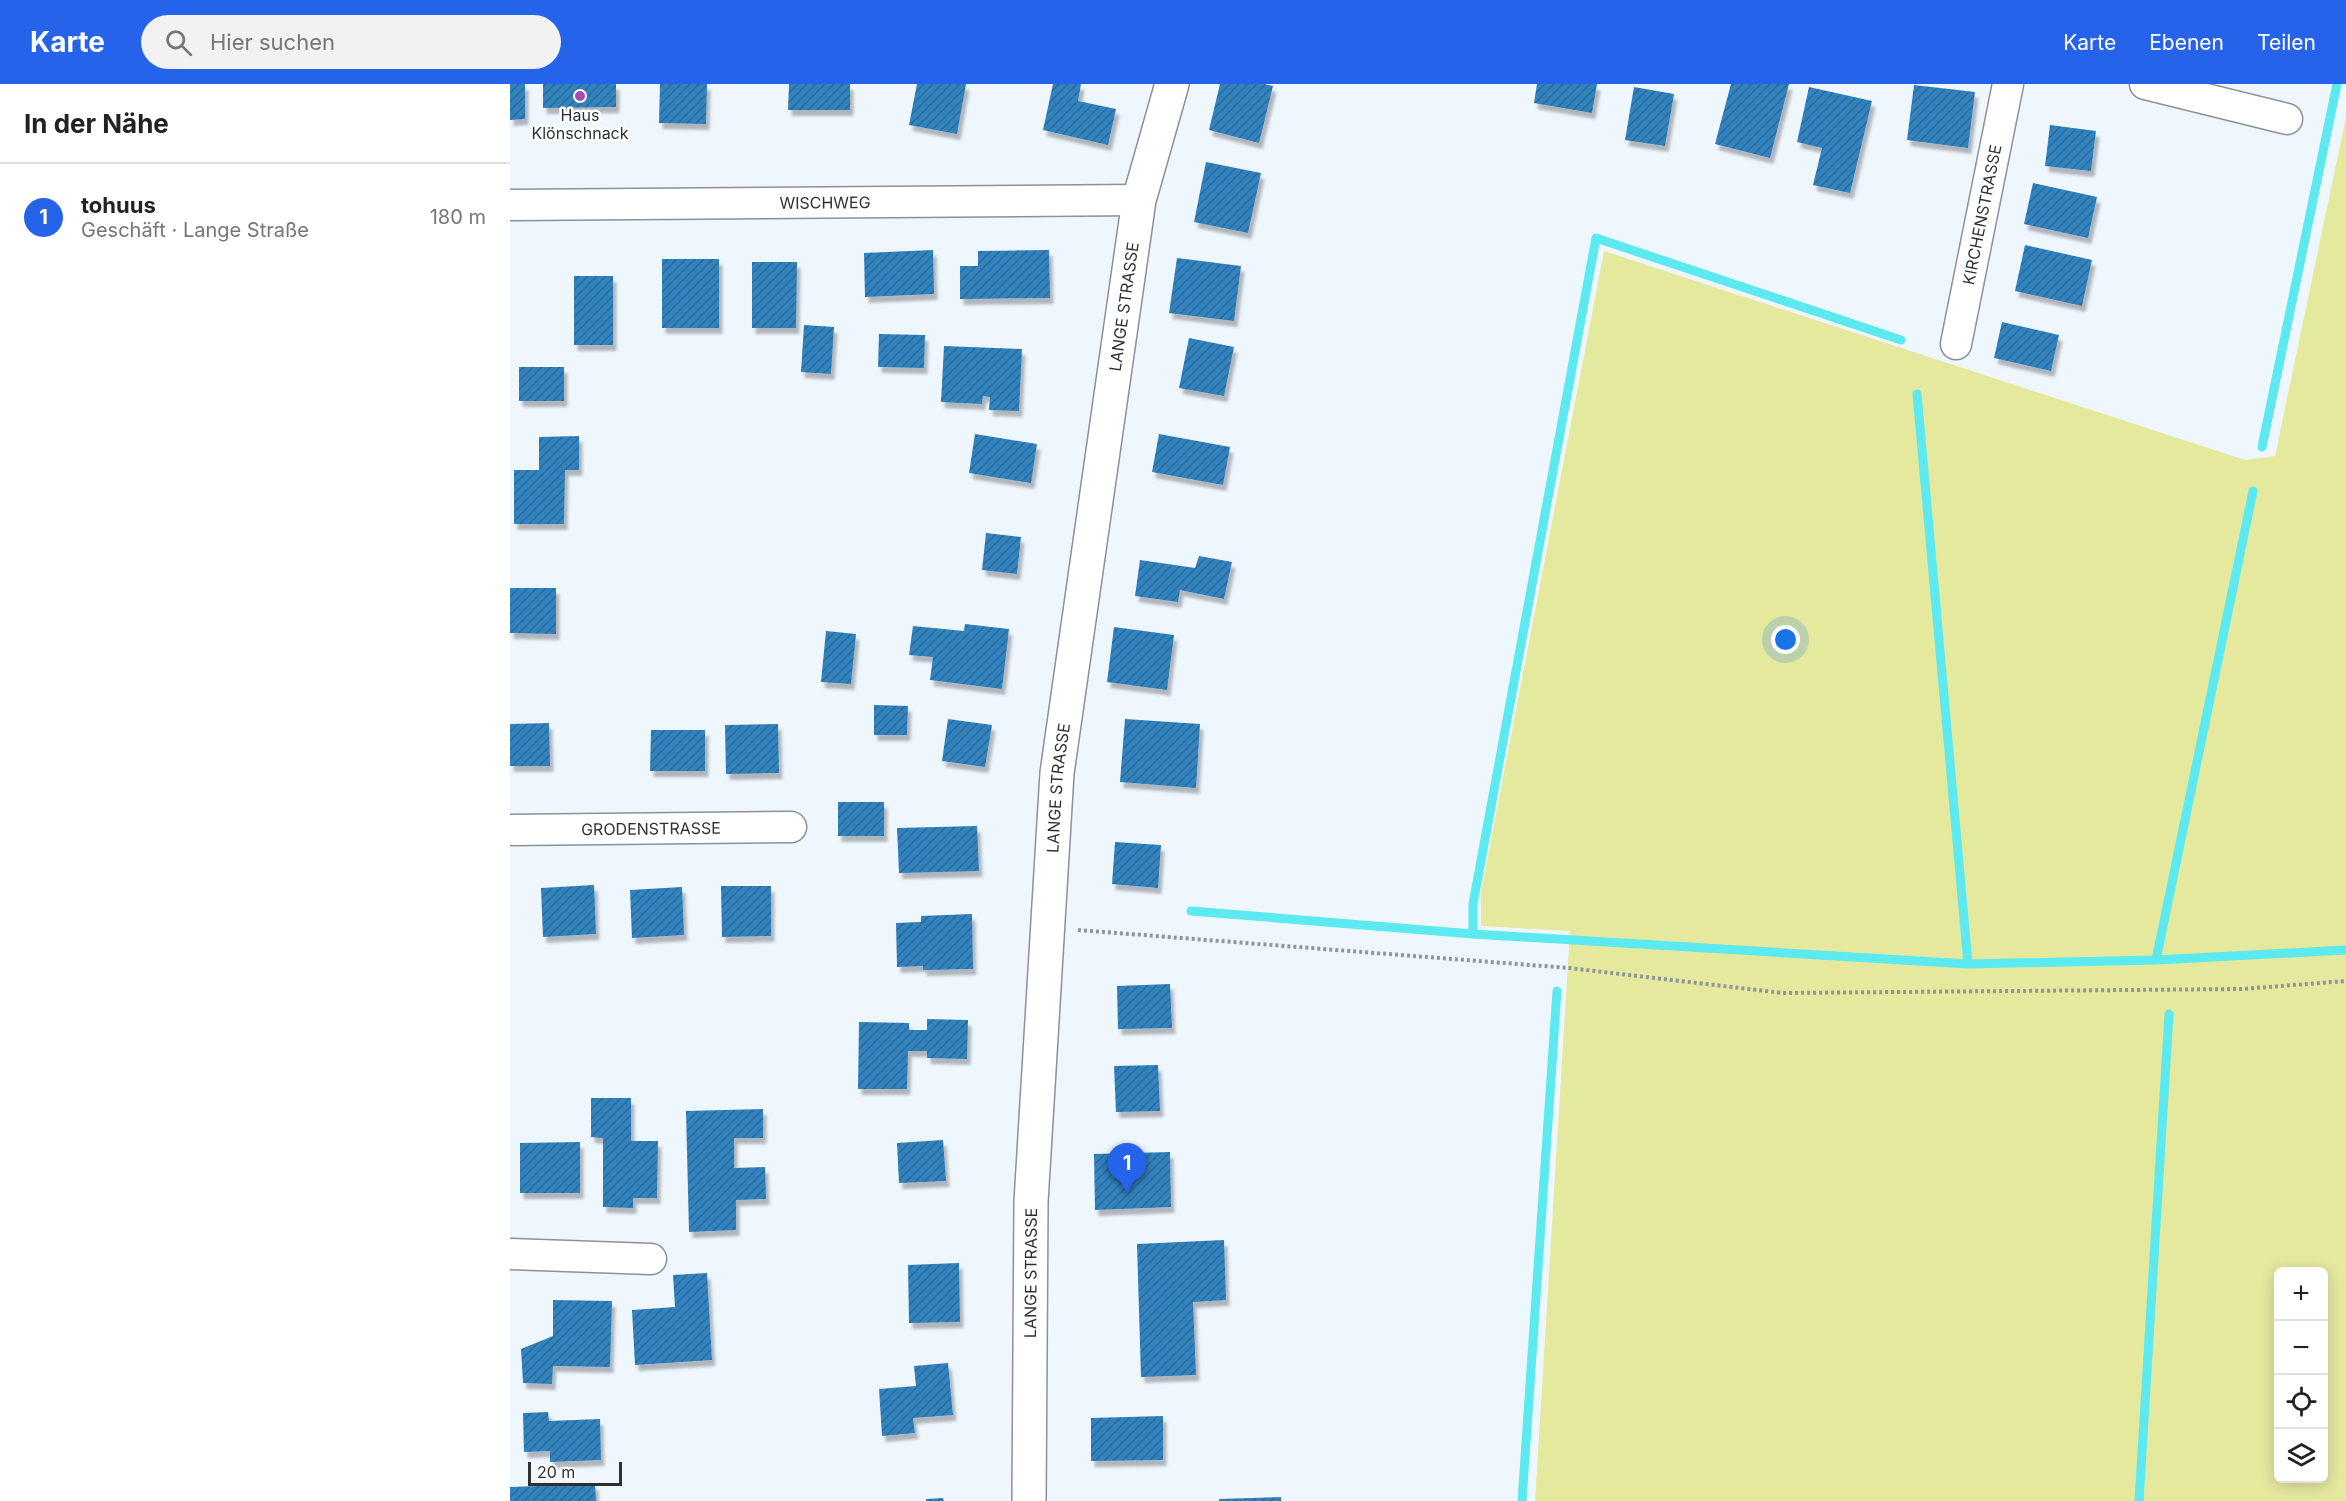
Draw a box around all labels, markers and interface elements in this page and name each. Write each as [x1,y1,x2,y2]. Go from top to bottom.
search box [141,15,561,69]
text: Karte [30,25,105,59]
icon: search [162,26,195,59]
text: Hier suchen [210,29,335,55]
text: Karte [2063,30,2116,55]
text: Ebenen [2149,30,2224,55]
text: Teilen [2257,30,2316,55]
marker: Haus Klönschnack [573,89,587,103]
place label: Haus Klönschnack [531,105,629,143]
text: In der Nähe [24,108,169,139]
street label: KIRCHENSTRASSE [1958,143,2006,286]
text: tohuus [81,192,156,218]
street label: WISCHWEG [779,192,871,213]
text: 1 [39,205,48,229]
text: 180 m [430,205,486,229]
text: Geschäft · Lange Straße [81,218,309,242]
street label: LANGE STRASSE [1105,241,1143,372]
your location [1771,625,1800,654]
street label: LANGE STRASSE [1042,722,1074,853]
street label: GRODENSTRASSE [581,818,721,839]
pin: 1 [1108,1144,1146,1193]
street label: LANGE STRASSE [1020,1208,1041,1338]
map controls [2274,1267,2328,1483]
button: + [2274,1267,2328,1321]
button: − [2274,1321,2328,1375]
button: locate [2274,1375,2328,1429]
button: layers [2274,1429,2328,1483]
scale bar [528,1459,622,1486]
text: 20 m [537,1462,575,1482]

